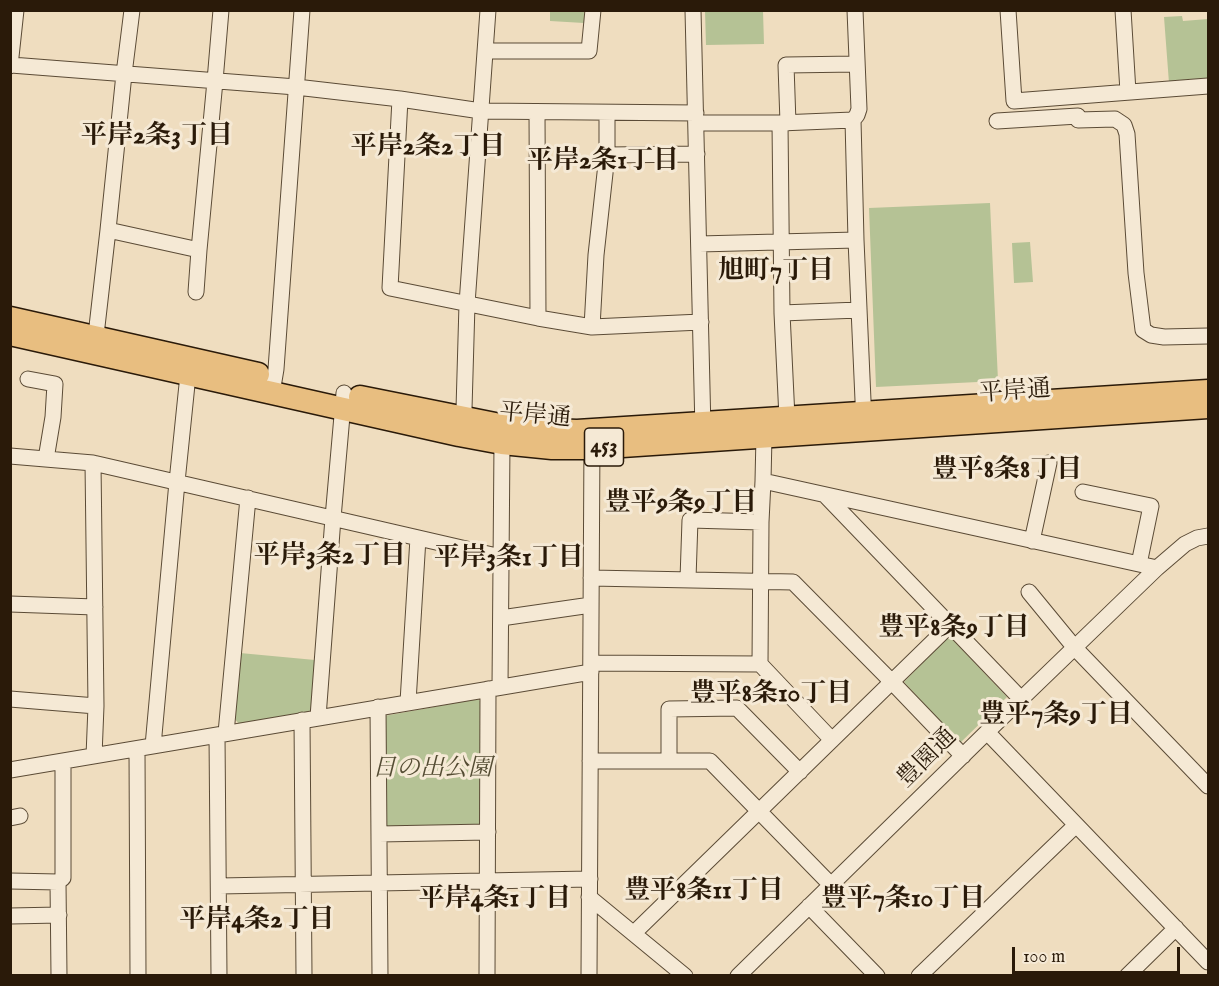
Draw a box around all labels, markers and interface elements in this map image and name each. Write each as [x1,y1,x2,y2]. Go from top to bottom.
district label: 平岸2条3丁目 [81,122,233,154]
district label: 平岸2条2丁目 [351,133,505,165]
district label: 平岸2条1丁目 [527,147,679,179]
district label: 旭町7丁目 [718,257,834,289]
street label: 平岸通 [978,376,1052,410]
street label: 平岸通 [498,400,572,434]
road number: 453 [584,428,624,466]
district label: 豊平8条8丁目 [932,456,1082,488]
district label: 豊平9条9丁目 [605,489,757,521]
district label: 平岸3条2丁目 [254,542,406,574]
district label: 平岸3条1丁目 [434,544,584,576]
district label: 豊平8条9丁目 [878,614,1030,646]
district label: 豊平8条10丁目 [690,680,852,712]
district label: 豊平7条9丁目 [979,701,1133,733]
street label: 豊園通 [892,723,964,795]
park label: 日の出公園 [372,756,492,784]
district label: 豊平8条11丁目 [624,877,784,909]
district label: 平岸4条1丁目 [419,885,571,917]
district label: 豊平7条10丁目 [821,885,985,917]
district label: 平岸4条2丁目 [180,906,334,938]
scale bar [1015,935,1183,973]
text: 100 m [1023,946,1065,969]

